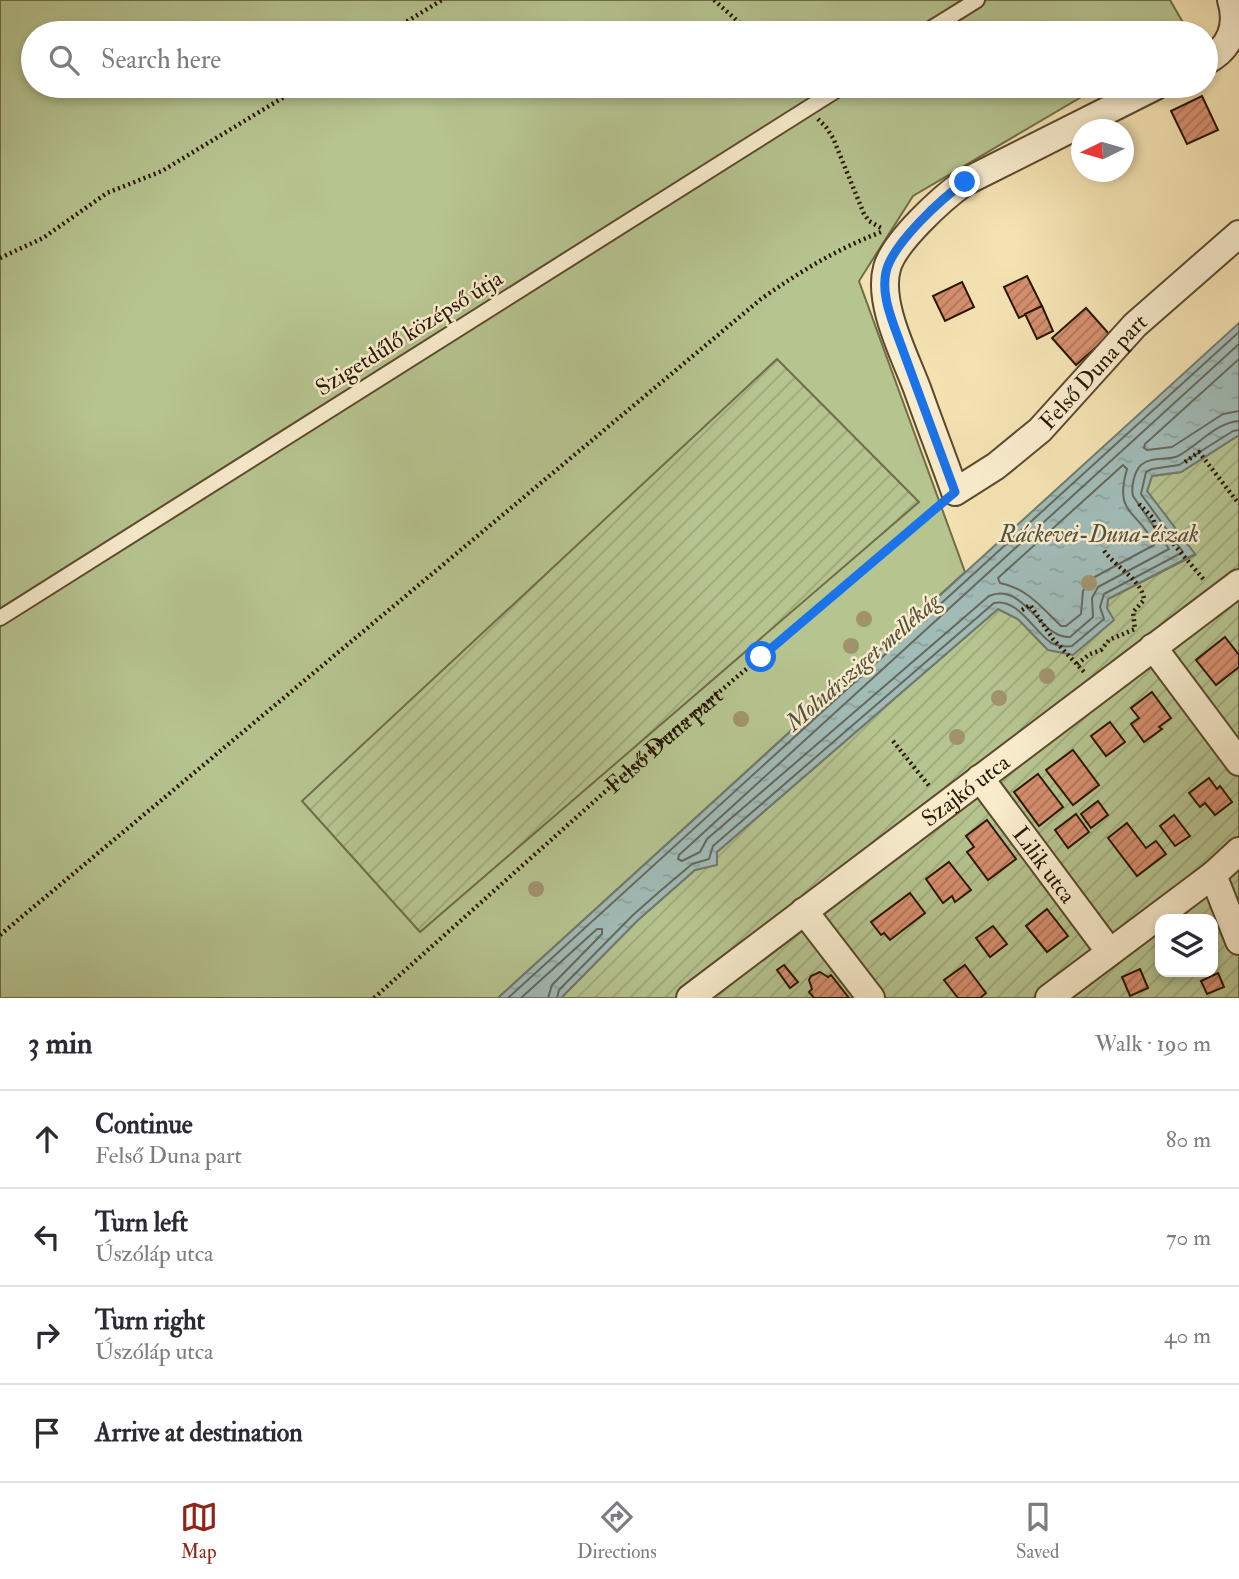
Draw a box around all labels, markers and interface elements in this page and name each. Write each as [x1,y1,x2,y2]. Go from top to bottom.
search box [21,21,1218,98]
icon: search [45,41,83,79]
text: Search here [101,44,221,76]
north arrow [1071,119,1134,182]
route end [949,166,980,197]
street label: Szigetdűlő középső útja [310,263,509,403]
street label: Felső Duna part [1033,307,1153,436]
water label: Ráckevei-Duna-észak [998,519,1199,550]
water label: Molnársziget mellékág [777,585,948,739]
route start [745,641,776,672]
street label: Felső Duna part [599,681,729,799]
street label: Szajkó utca [915,747,1016,833]
street label: Lilik utca [1006,820,1083,909]
map controls [1155,914,1218,977]
button: layers [1155,914,1218,977]
text: 3 min [28,1025,93,1062]
text: Walk · 190 m [1095,1029,1211,1058]
text: Continue [95,1109,193,1141]
icon: ahead [28,1120,66,1158]
text: 80 m [1166,1125,1211,1154]
text: Felső Duna part [95,1141,242,1170]
text: Turn left [95,1207,188,1239]
icon: left [28,1218,66,1256]
text: 70 m [1166,1223,1211,1252]
text: Úszóláp utca [95,1239,213,1268]
text: Turn right [95,1305,205,1337]
icon: right [28,1316,66,1354]
text: 40 m [1164,1321,1211,1350]
text: Úszóláp utca [95,1337,213,1366]
icon: arrive [28,1414,66,1452]
text: Arrive at destination [95,1417,303,1449]
tab: Map [180,1498,218,1564]
tab: Directions [577,1498,657,1564]
tab: Saved [1016,1498,1059,1564]

